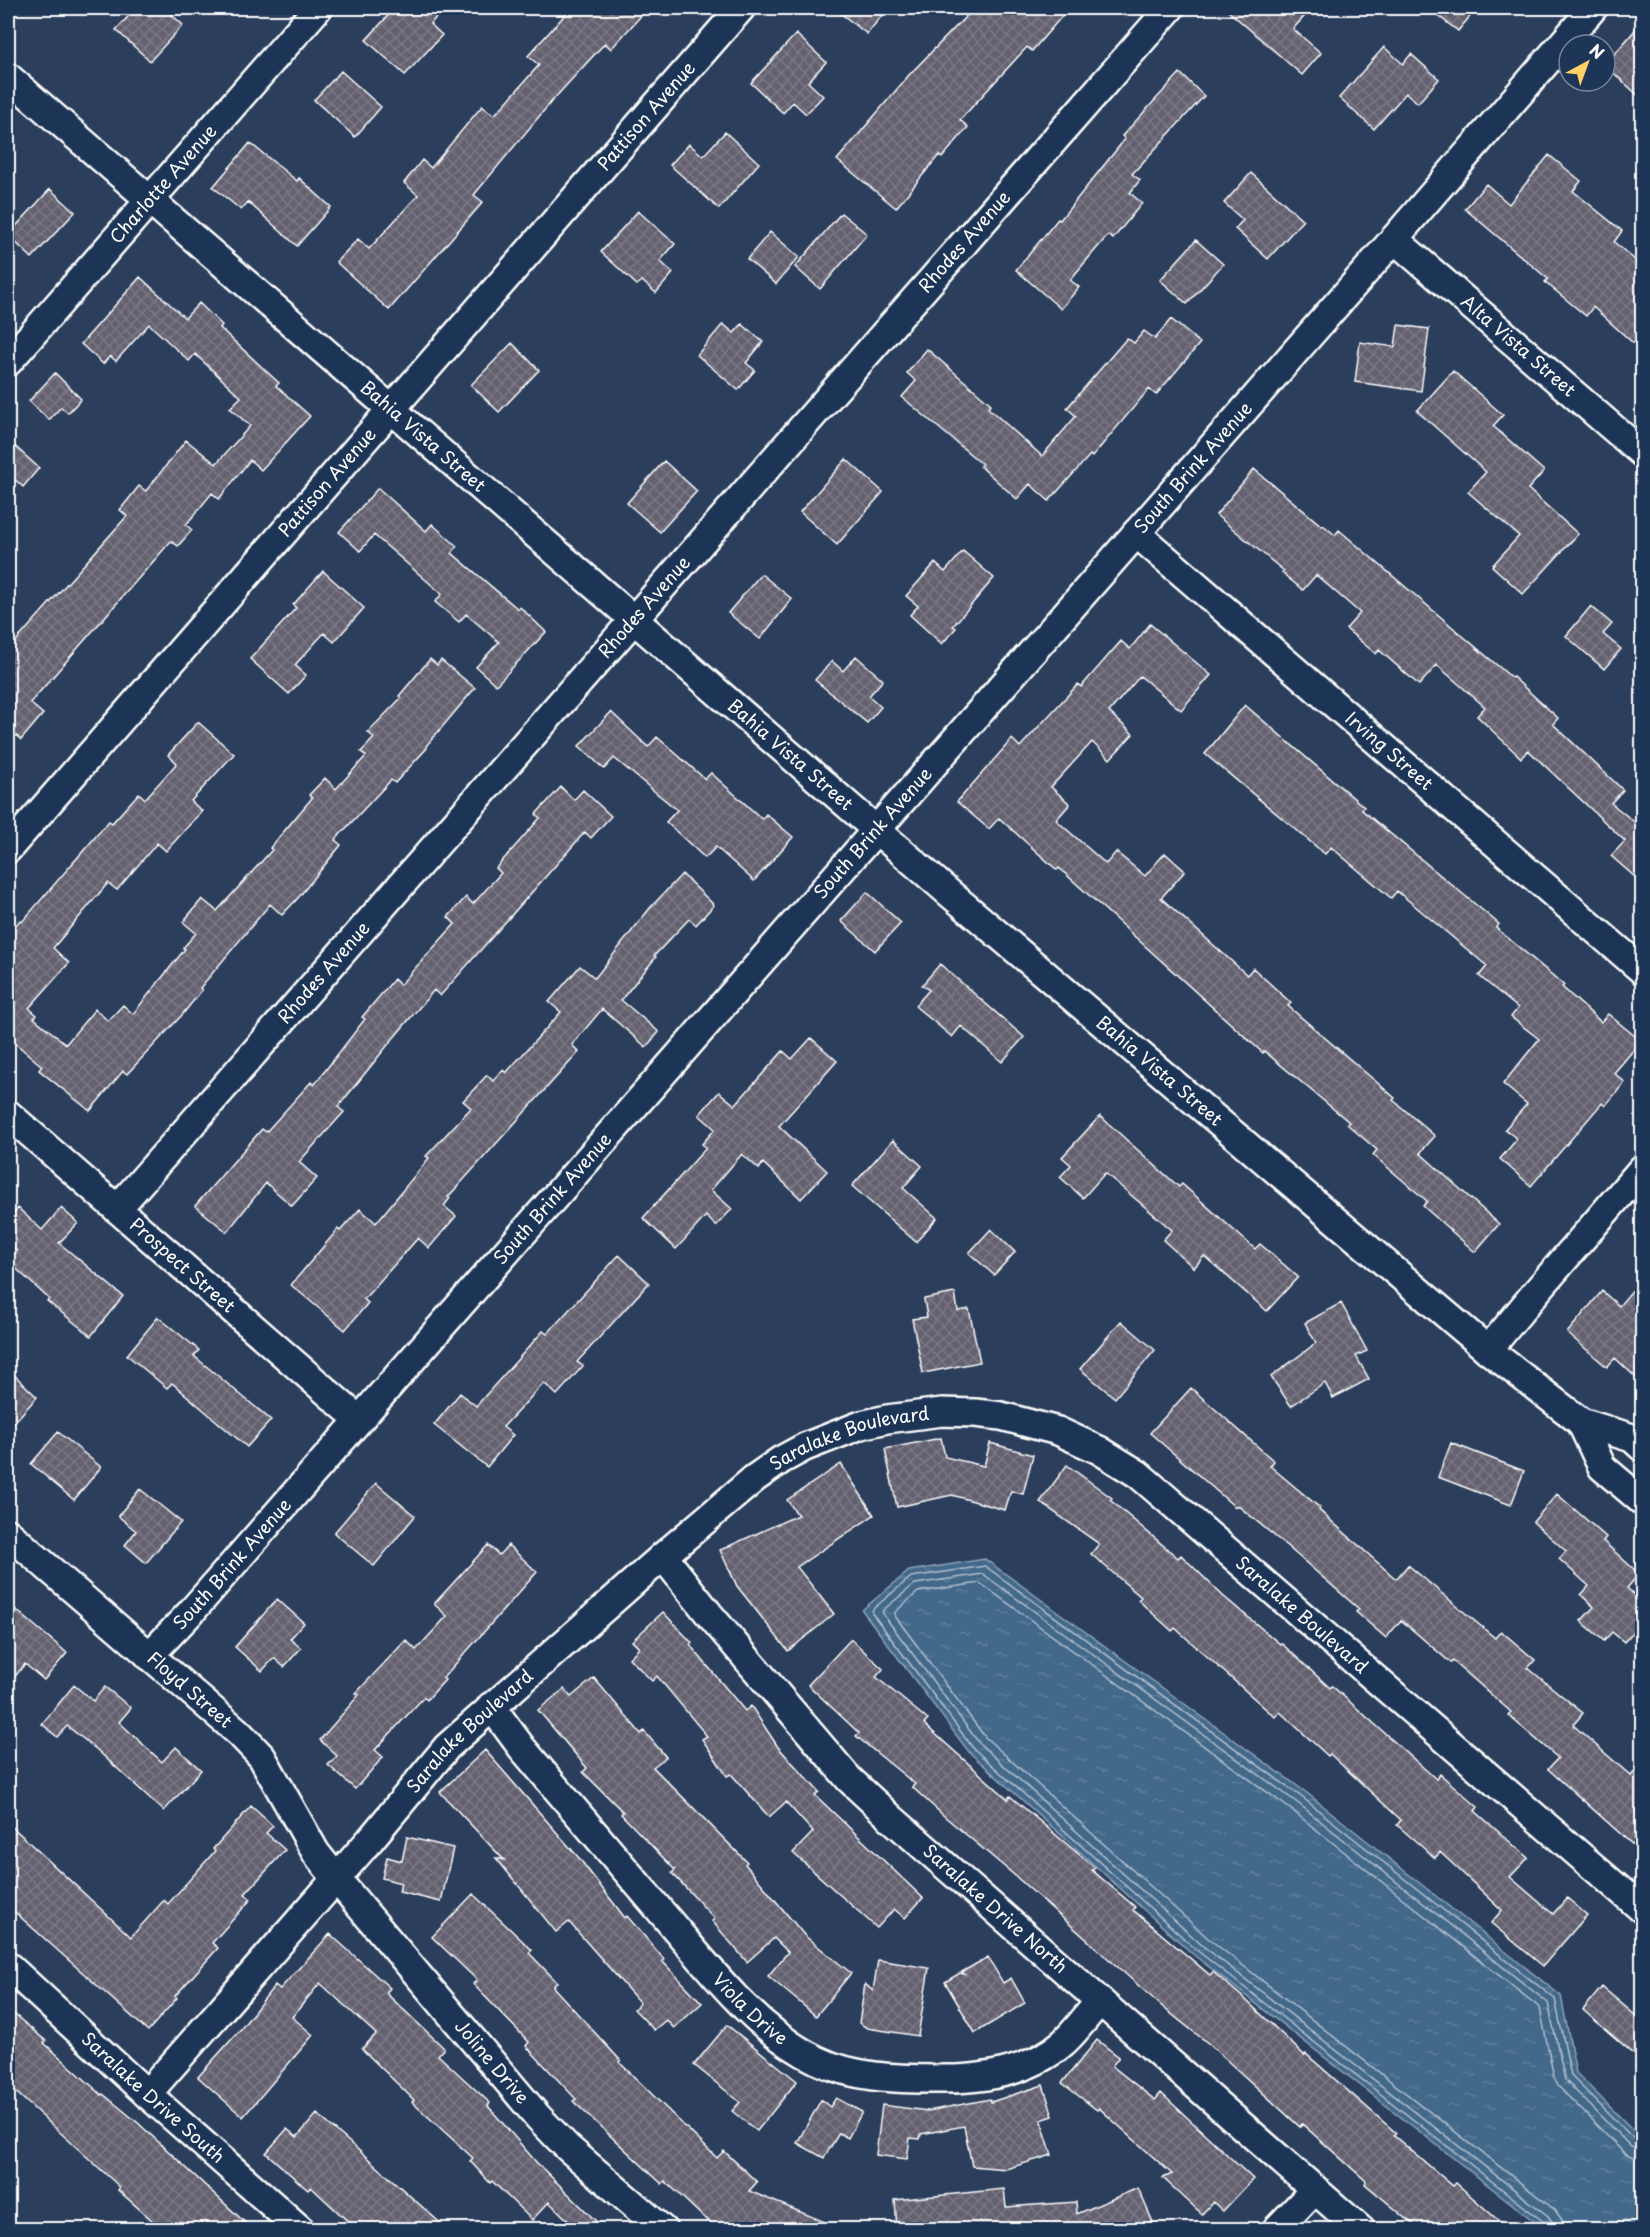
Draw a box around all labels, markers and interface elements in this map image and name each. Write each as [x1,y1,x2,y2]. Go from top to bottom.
north arrow [1557,33,1617,93]
text: N [1585,38,1610,64]
street label: Pattison Avenue [590,55,701,176]
street label: Charlotte Avenue [103,118,222,249]
street label: Rhodes Avenue [911,184,1016,298]
street label: Alta Vista Street [1456,288,1583,402]
street label: Bahia Vista Street [355,373,493,498]
street label: South Brink Avenue [1127,395,1258,539]
street label: Pattison Avenue [271,421,382,542]
street label: Rhodes Avenue [591,549,696,664]
street label: Bahia Vista Street [722,692,860,816]
street label: Irving Street [1340,704,1440,796]
street label: South Brink Avenue [807,760,937,904]
street label: Rhodes Avenue [270,915,375,1029]
street label: Bahia Vista Street [1091,1008,1229,1132]
street label: South Brink Avenue [486,1126,617,1270]
street label: Prospect Street [124,1211,242,1318]
street label: Saralake Boulevard [763,1399,931,1476]
street label: South Brink Avenue [166,1492,297,1635]
street label: Saralake Boulevard [1230,1549,1375,1679]
street label: Floyd Street [142,1644,239,1734]
street label: Saralake Boulevard [399,1662,538,1798]
street label: Saralake Drive North [918,1837,1074,1979]
street label: Viola Drive [707,1966,794,2051]
street label: Joline Drive [449,2013,536,2109]
street label: Saralake Drive South [76,2025,231,2169]

